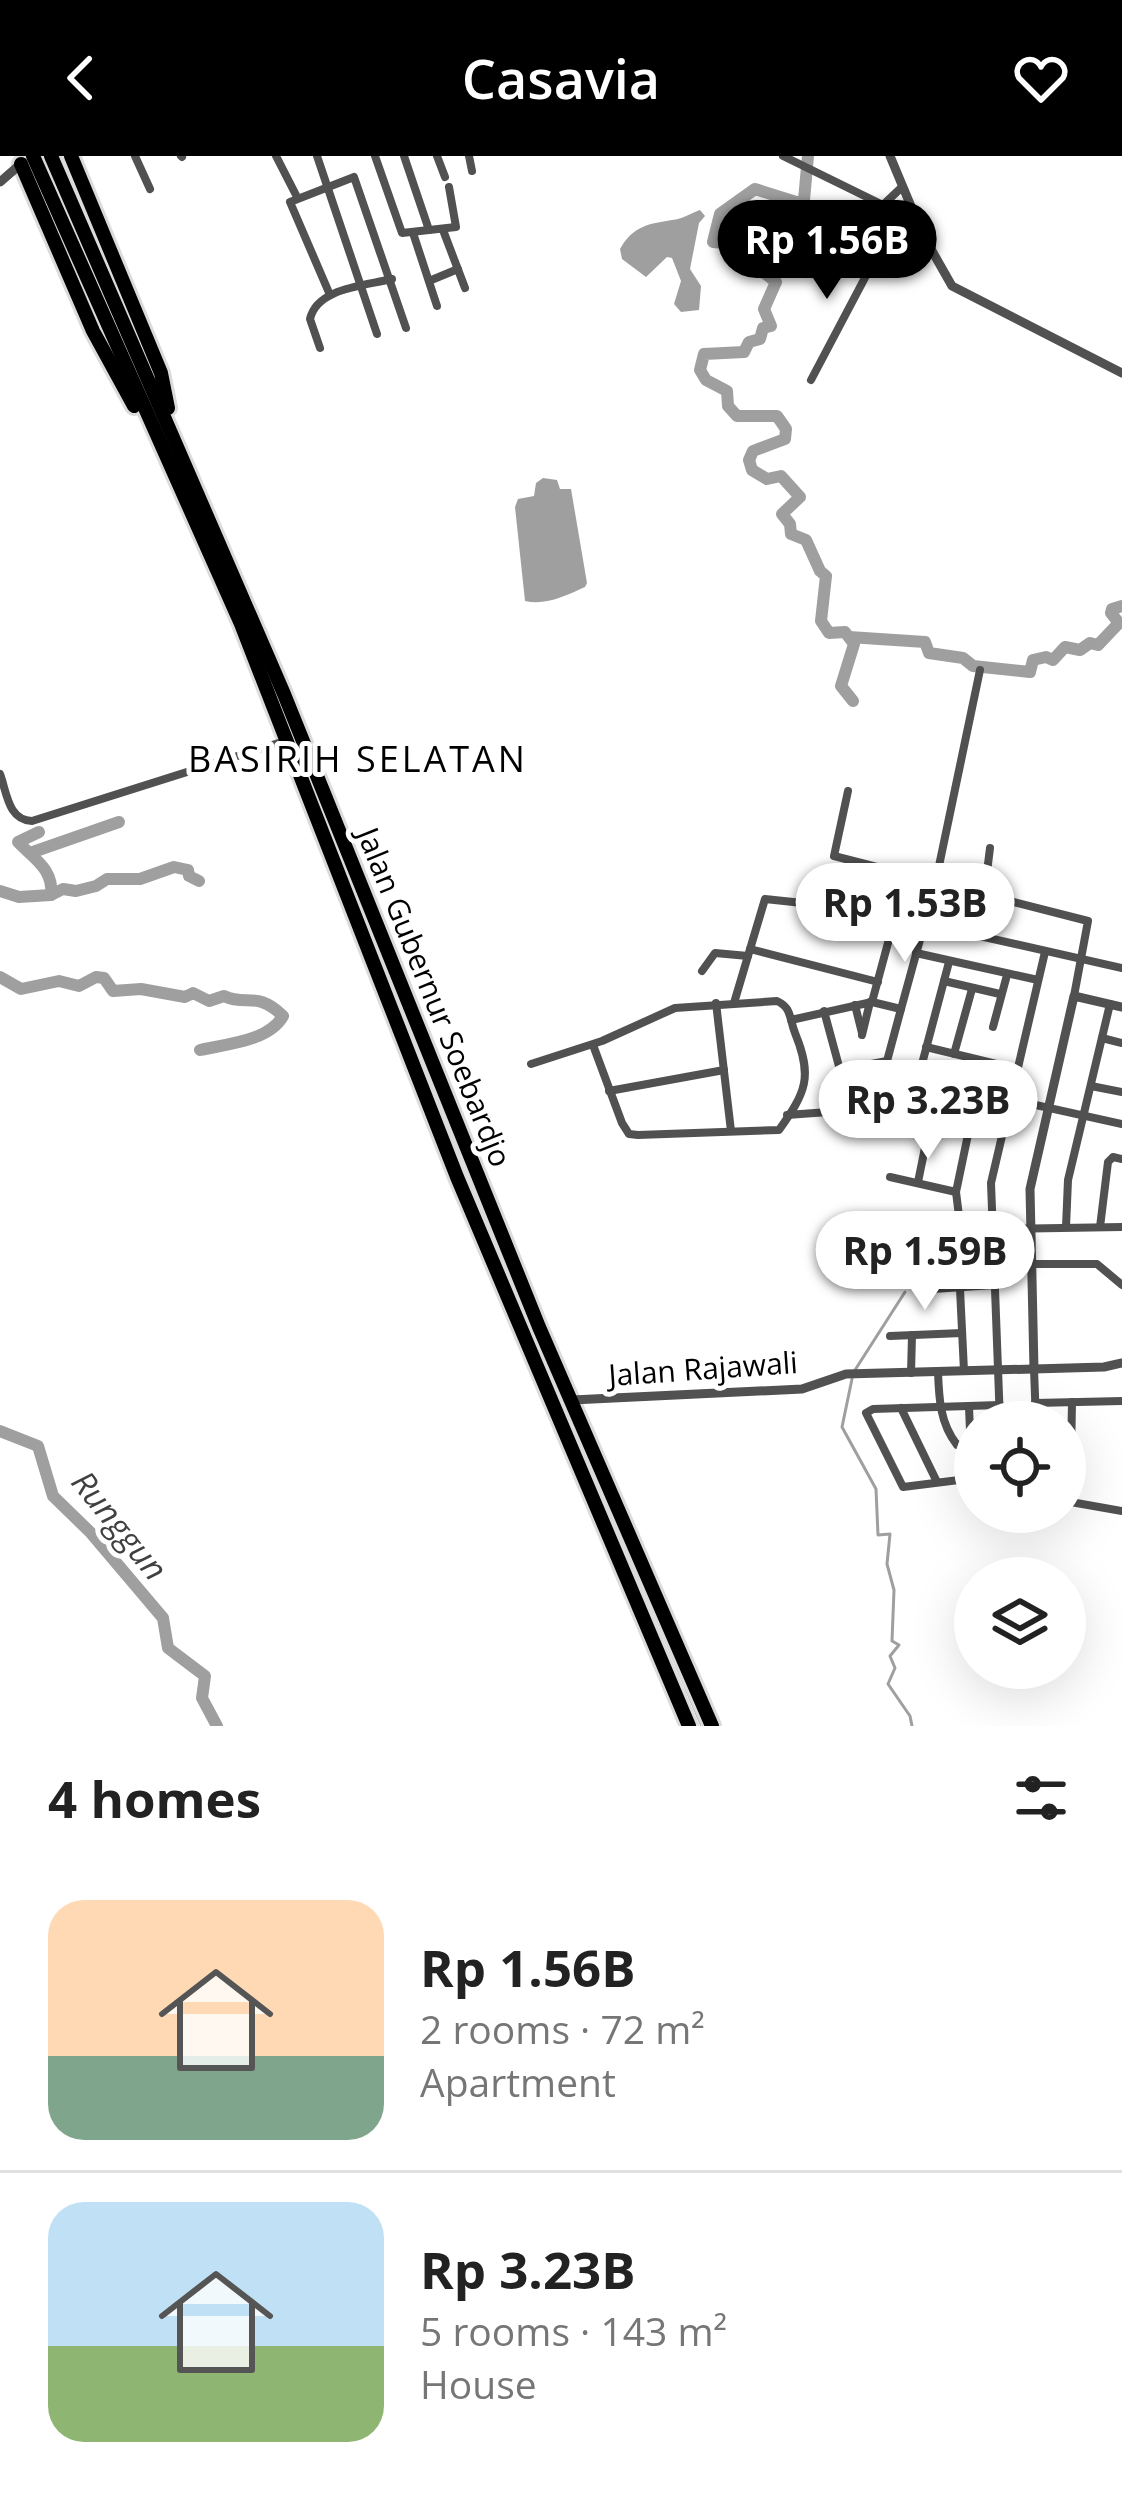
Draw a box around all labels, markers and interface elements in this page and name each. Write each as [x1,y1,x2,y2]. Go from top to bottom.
text: Casavia [462,41,660,115]
icon: back [48,45,114,111]
icon: heart [1008,45,1074,111]
pin: Rp 1.56B [703,200,951,302]
text: Rp 1.56B [745,212,909,265]
district label: BASIRIH SELATAN [188,734,528,783]
street label: Jalan Gubernur Soebardjo [347,819,522,1173]
pin: Rp 1.53B [781,863,1029,965]
text: Rp 1.53B [823,875,987,928]
pin: Rp 3.23B [804,1060,1052,1162]
text: Rp 3.23B [846,1072,1010,1125]
pin: Rp 1.59B [801,1211,1049,1313]
text: Rp 1.59B [843,1223,1007,1276]
street label: Jalan Rajawali [604,1341,799,1395]
map controls [954,1401,1086,1689]
button: locate [954,1401,1086,1533]
water label: Runggun [62,1461,178,1589]
button: layers [954,1557,1086,1689]
text: 4 homes [48,1763,261,1833]
icon: filters [1008,1765,1074,1831]
text: Rp 1.56B [420,1932,635,2002]
icon: home [144,1948,288,2092]
text: 2 rooms · 72 m² [420,2002,705,2055]
text: Apartment [420,2055,616,2108]
text: Rp 3.23B [420,2234,635,2304]
icon: home [144,2250,288,2394]
text: 5 rooms · 143 m² [420,2304,727,2357]
text: House [420,2357,537,2410]

